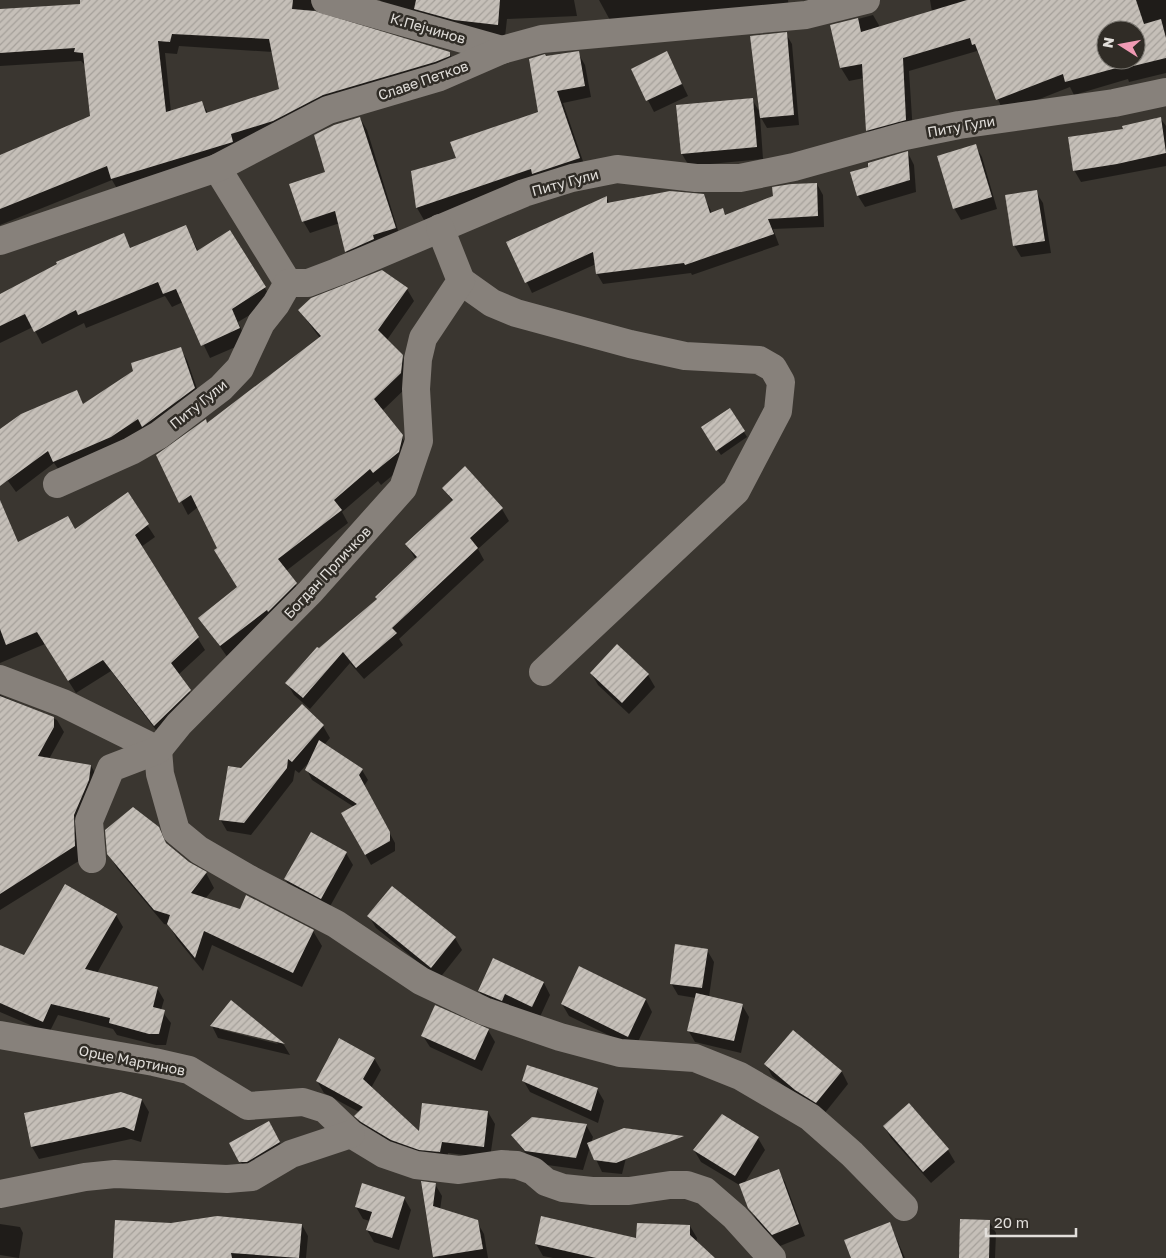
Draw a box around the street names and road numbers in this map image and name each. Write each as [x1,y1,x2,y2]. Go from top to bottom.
street label: К.Пејчинов [388,9,468,47]
street label: Славе Петков [376,57,470,103]
street label: Питу Гули [926,112,996,140]
street label: Питу Гули [530,165,600,199]
street label: Питу Гули [166,376,230,432]
street label: Богдан Прличков [280,522,374,622]
street label: Орце Мартинов [77,1041,187,1079]

